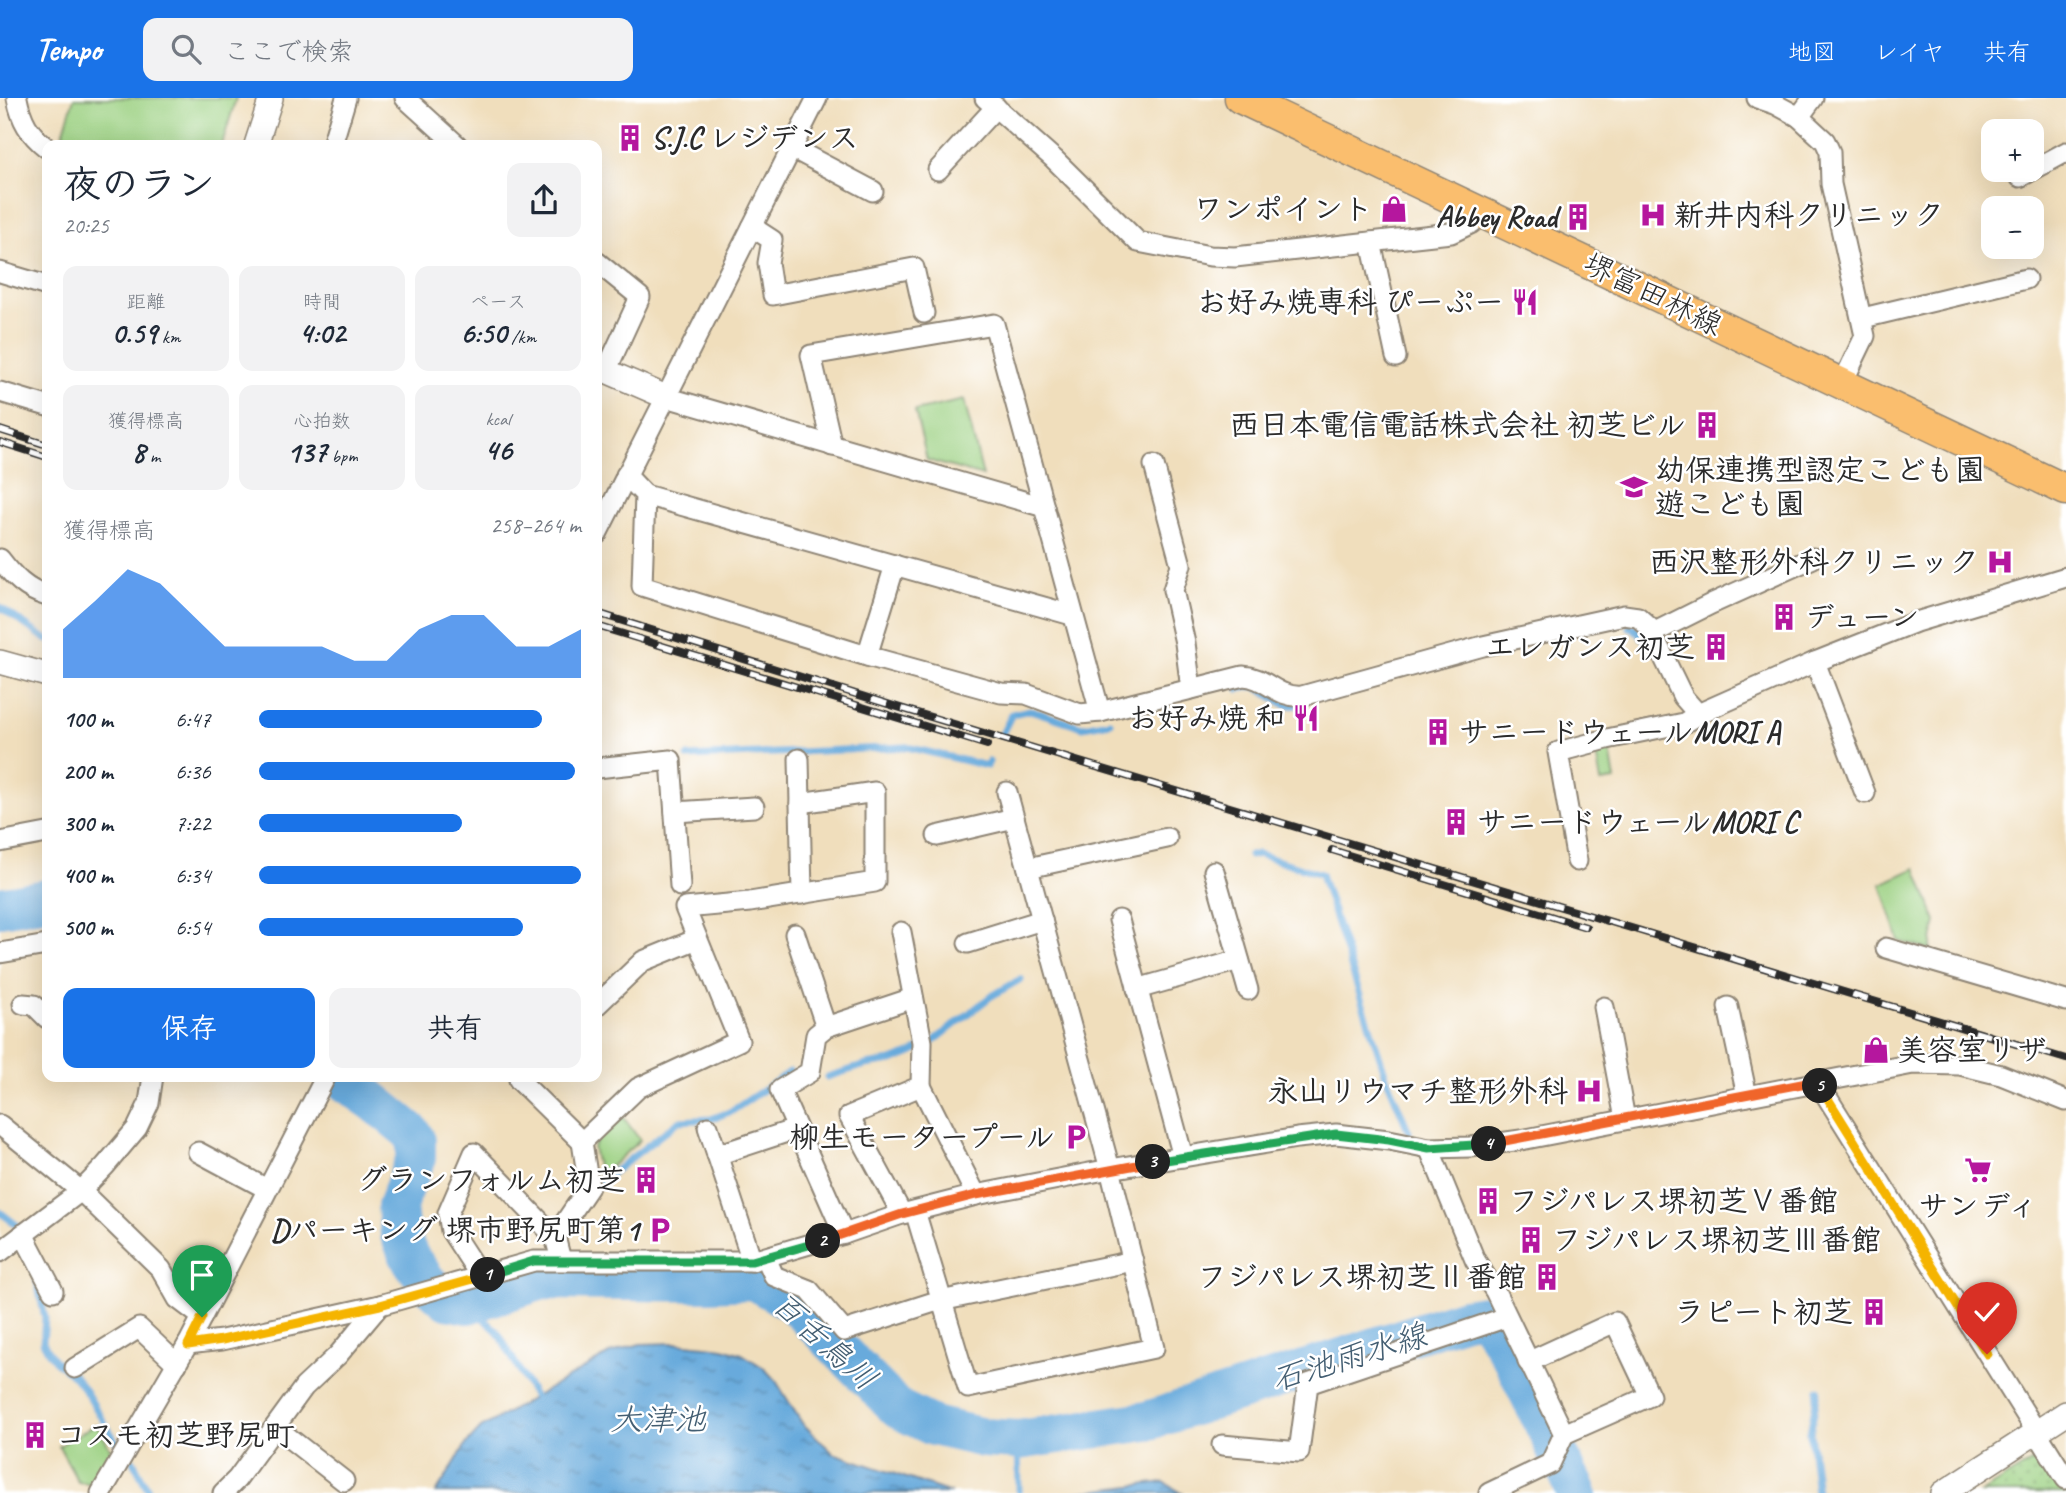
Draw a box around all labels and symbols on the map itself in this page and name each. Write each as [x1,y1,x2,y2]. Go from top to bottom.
place label: S.J.C レジデンス [651,119,859,157]
building icon: S.J.C レジデンス [615,123,645,153]
place label: ワンポイント [1193,190,1373,228]
shop icon: ワンポイント [1379,194,1409,224]
place label: 新井内科クリニック [1674,196,1944,234]
place label: Abbey Road [1436,198,1562,236]
hospital icon: 新井内科クリニック [1638,200,1668,230]
building icon: Abbey Road [1563,202,1593,232]
street label: 堺富田林線 [1577,244,1729,344]
place label: お好み焼専科 ぴーぷー [1197,283,1504,321]
restaurant icon: お好み焼専科 ぴーぷー [1510,287,1540,317]
place label: 西日本電信電話株式会社 初芝ビル [1229,406,1686,444]
building icon: 西日本電信電話株式会社 初芝ビル [1692,410,1722,440]
place label: 幼保連携型認定こども園 遊こども園 [1655,451,1985,523]
school or university icon: 幼保連携型認定こども園 遊こども園 [1619,472,1649,502]
place label: 西沢整形外科クリニック [1649,543,1979,581]
hospital icon: 西沢整形外科クリニック [1985,547,2015,577]
place label: デューン [1805,598,1920,636]
building icon: デューン [1769,602,1799,632]
place label: エレガンス初芝 [1485,628,1695,666]
building icon: エレガンス初芝 [1701,632,1731,662]
place label: お好み焼 和 [1128,699,1285,737]
restaurant icon: お好み焼 和 [1291,703,1321,733]
place label: サニードウェールMORI A [1459,713,1782,751]
building icon: サニードウェールMORI A [1423,717,1453,747]
place label: サニードウェールMORI C [1477,803,1802,841]
building icon: サニードウェールMORI C [1441,807,1471,837]
place label: 美容室リザ [1897,1031,2047,1069]
shop icon: 美容室リザ [1861,1035,1891,1065]
pin: 5 [1802,1068,1838,1104]
place label: 永山リウマチ整形外科 [1268,1072,1568,1110]
hospital icon: 永山リウマチ整形外科 [1574,1076,1604,1106]
place label: 柳生モータープール [789,1118,1055,1156]
parking icon: 柳生モータープール [1061,1122,1091,1152]
pin: 4 [1472,1126,1506,1162]
pin: 3 [1136,1144,1170,1180]
supermarket icon: サンディ [1963,1155,1993,1185]
place label: グランフォルム初芝 [357,1161,625,1199]
building icon: グランフォルム初芝 [631,1165,661,1195]
place label: フジパレス堺初芝Ⅴ番館 [1509,1182,1838,1220]
building icon: フジパレス堺初芝Ⅴ番館 [1473,1186,1503,1216]
place label: サンディ [1919,1187,2037,1225]
place label: Dパーキング 堺市野尻町第1 [271,1211,642,1249]
parking icon: Dパーキング 堺市野尻町第1 [645,1215,675,1245]
place label: フジパレス堺初芝Ⅲ番館 [1552,1221,1881,1259]
pin: 2 [806,1224,840,1258]
building icon: フジパレス堺初芝Ⅲ番館 [1516,1225,1546,1255]
pin [172,1245,232,1317]
pin: 1 [470,1258,505,1292]
place label: フジパレス堺初芝Ⅱ番館 [1197,1258,1526,1296]
building icon: フジパレス堺初芝Ⅱ番館 [1532,1262,1562,1292]
pin [1957,1282,2017,1354]
water label: 百舌鳥川 [763,1283,886,1399]
place label: ラピート初芝 [1674,1293,1853,1331]
building icon: ラピート初芝 [1859,1297,1889,1327]
water label: 石池雨水線 [1267,1314,1434,1400]
water label: 大津池 [610,1399,707,1440]
place label: コスモ初芝野尻町 [56,1416,295,1454]
building icon: コスモ初芝野尻町 [20,1420,50,1450]

